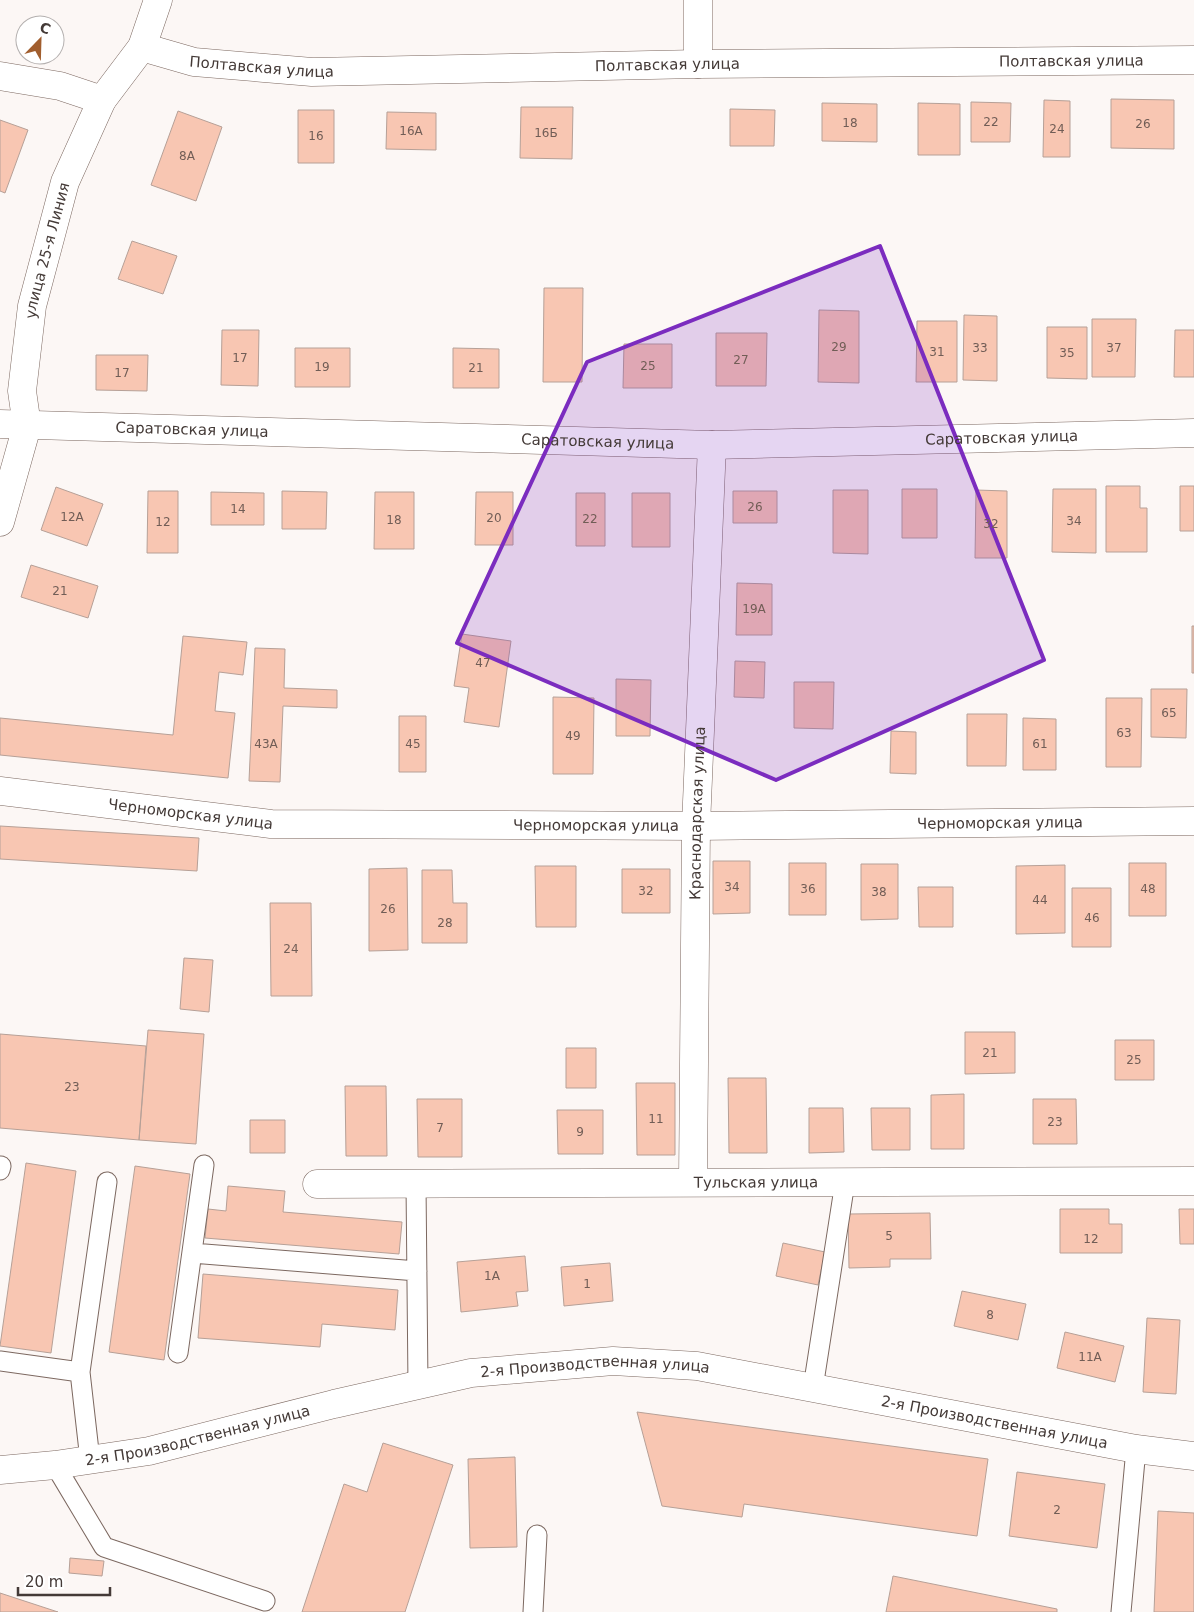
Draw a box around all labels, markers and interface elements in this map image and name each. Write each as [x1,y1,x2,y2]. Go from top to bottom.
north arrow [15,15,65,65]
text: С [37,19,53,37]
street label: Полтавская улица [999,51,1144,71]
street label: Полтавская улица [189,53,334,81]
street label: Полтавская улица [595,55,740,75]
house number: 22 [983,115,999,129]
house number: 18 [842,116,858,130]
house number: 26 [1135,117,1151,131]
house number: 24 [1049,122,1065,136]
house number: 16А [399,124,424,138]
house number: 16Б [534,126,558,140]
house number: 16 [308,129,324,143]
house number: 8А [179,149,196,163]
street label: улица 25-я Линия [22,180,73,320]
house number: 29 [831,340,847,354]
house number: 33 [972,341,988,355]
house number: 37 [1106,341,1122,355]
house number: 31 [929,345,945,359]
house number: 35 [1059,346,1075,360]
house number: 17 [232,351,248,365]
house number: 27 [733,353,749,367]
house number: 25 [640,359,656,373]
house number: 19 [314,360,330,374]
house number: 21 [468,361,484,375]
house number: 17 [114,366,130,380]
street label: Саратовская улица [115,418,269,441]
street label: Саратовская улица [925,427,1078,449]
street label: Саратовская улица [521,430,675,453]
house number: 26 [747,500,763,514]
house number: 14 [230,502,246,516]
house number: 12А [60,510,85,524]
house number: 20 [486,511,502,525]
house number: 22 [582,512,598,526]
house number: 18 [386,513,402,527]
house number: 34 [1066,514,1082,528]
house number: 12 [155,515,171,529]
house number: 32 [983,517,999,531]
house number: 21 [52,584,68,598]
house number: 19А [742,602,767,616]
house number: 47 [475,656,491,670]
house number: 65 [1161,706,1177,720]
street label: Краснодарская улица [686,726,709,900]
house number: 63 [1116,726,1132,740]
house number: 49 [565,729,581,743]
house number: 43А [254,737,279,751]
house number: 45 [405,737,421,751]
house number: 61 [1032,737,1048,751]
street label: Черноморская улица [107,795,274,833]
street label: Черноморская улица [917,813,1083,833]
street label: Черноморская улица [513,816,679,835]
house number: 34 [724,880,740,894]
house number: 36 [800,882,816,896]
house number: 48 [1140,882,1156,896]
house number: 32 [638,884,654,898]
house number: 38 [871,885,887,899]
house number: 44 [1032,893,1048,907]
house number: 26 [380,902,396,916]
house number: 46 [1084,911,1100,925]
house number: 28 [437,916,453,930]
house number: 24 [283,942,299,956]
house number: 21 [982,1046,998,1060]
house number: 25 [1126,1053,1142,1067]
house number: 23 [64,1080,80,1094]
house number: 11 [648,1112,664,1126]
house number: 23 [1047,1115,1063,1129]
house number: 7 [436,1121,444,1135]
house number: 9 [576,1125,584,1139]
street label: Тульская улица [693,1173,818,1192]
house number: 5 [885,1229,893,1243]
house number: 12 [1083,1232,1099,1246]
house number: 1А [484,1269,501,1283]
house number: 1 [583,1277,591,1291]
house number: 8 [986,1308,994,1322]
house number: 11А [1078,1350,1103,1364]
street label: 2-я Производственная улица [479,1352,711,1381]
street label: 2-я Производственная улица [880,1392,1109,1452]
street label: 2-я Производственная улица [84,1401,312,1469]
house number: 2 [1053,1503,1061,1517]
scale bar [18,1564,110,1596]
text: 20 m [25,1573,63,1591]

